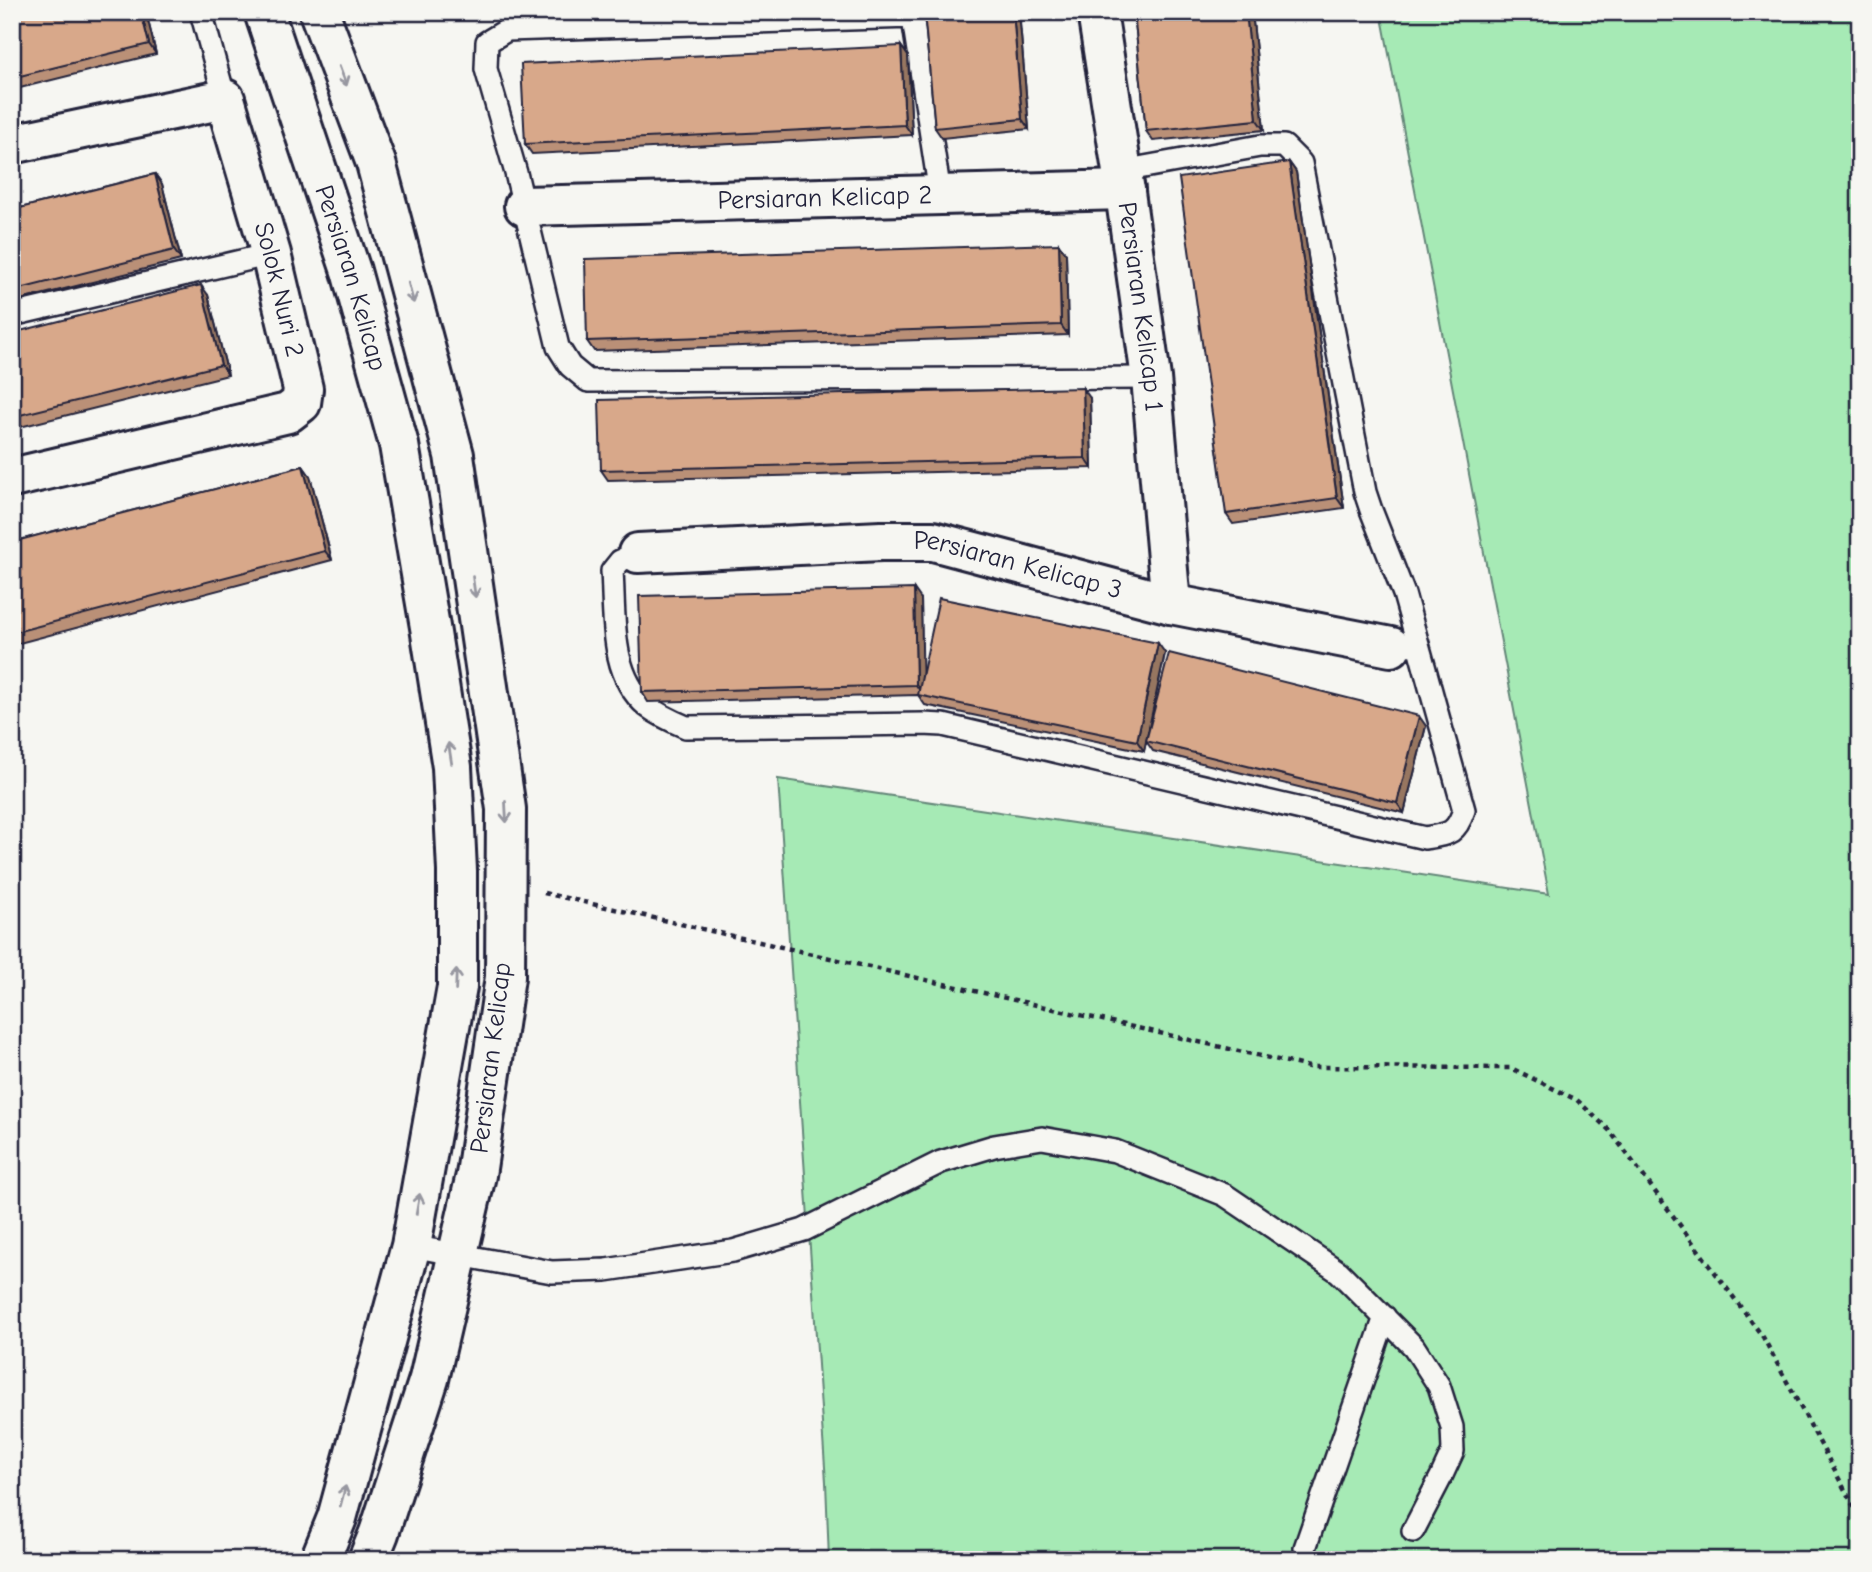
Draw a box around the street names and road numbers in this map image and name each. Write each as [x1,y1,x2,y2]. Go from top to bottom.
street label: Persiaran Kelicap 2 [717,180,933,216]
street label: Persiaran Kelicap [308,182,393,374]
street label: Persiaran Kelicap 1 [1112,200,1169,413]
street label: Solok Nuri 2 [247,219,310,360]
street label: Persiaran Kelicap 3 [914,525,1125,605]
street label: Persiaran Kelicap [464,961,518,1155]

